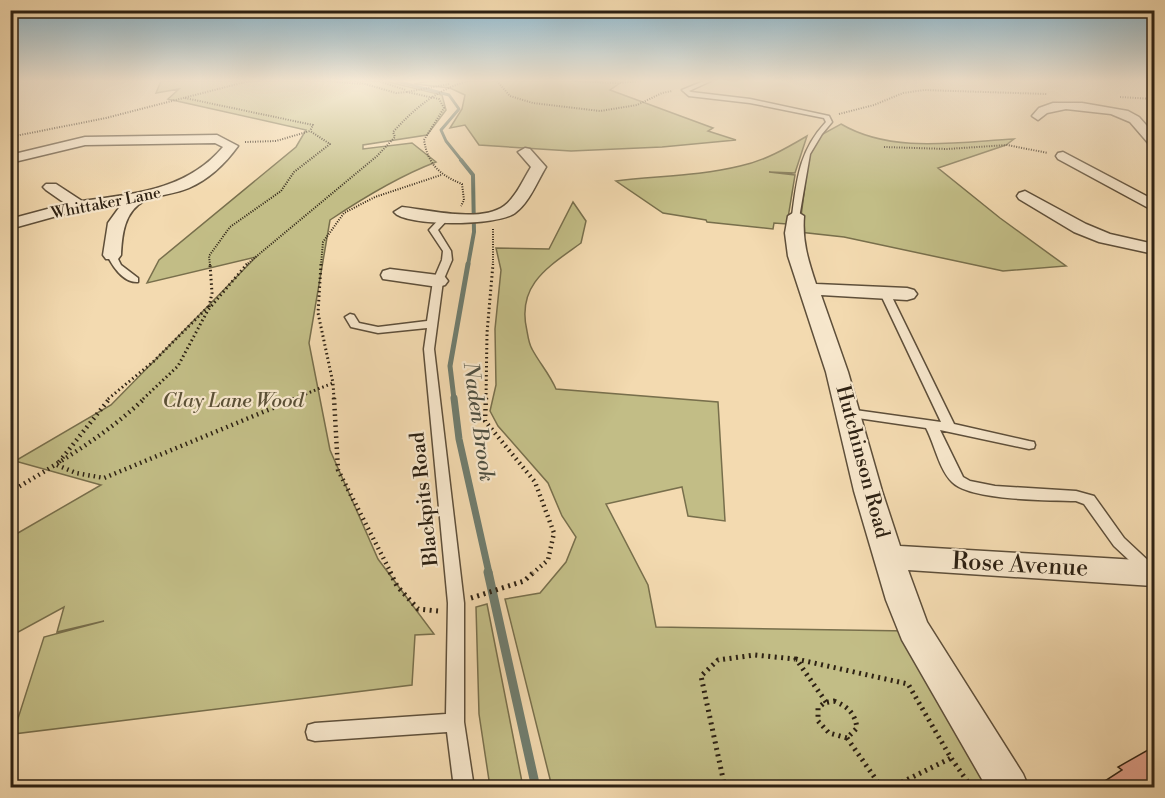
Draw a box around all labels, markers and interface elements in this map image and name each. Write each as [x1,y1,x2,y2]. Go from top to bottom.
street label: Whittaker Lane [48,183,163,224]
water label: Naden Brook [457,360,499,483]
street label: Hutchinson Road [830,383,895,542]
park label: Clay Lane Wood [162,389,304,414]
street label: Blackpits Road [405,430,445,568]
street label: Rose Avenue [951,546,1089,584]

